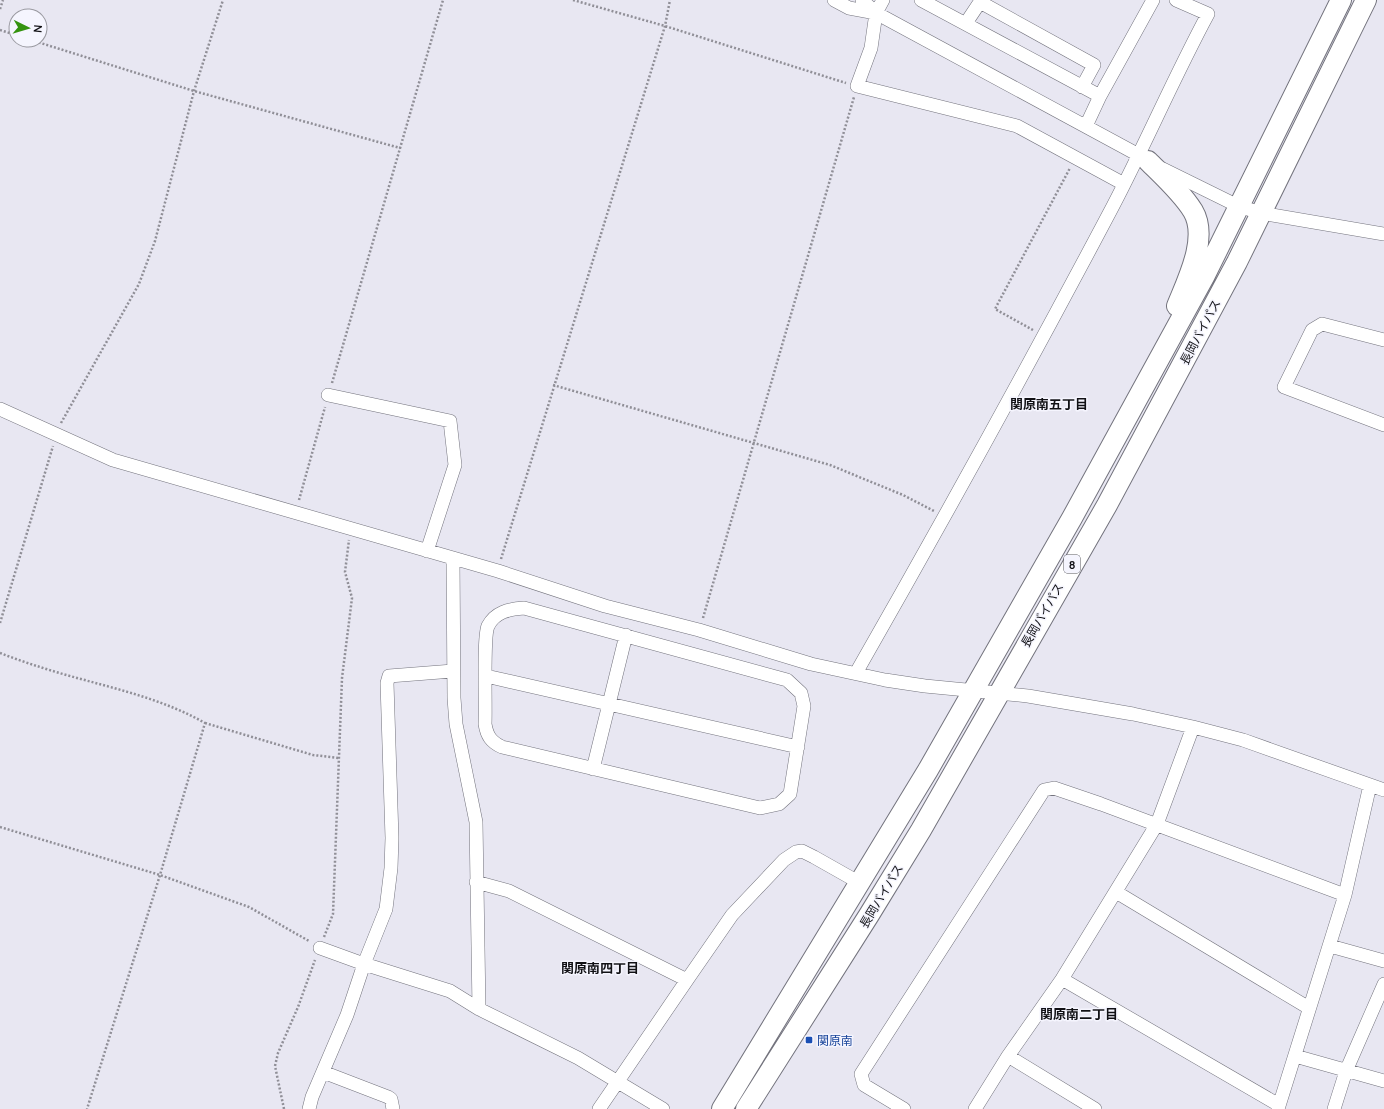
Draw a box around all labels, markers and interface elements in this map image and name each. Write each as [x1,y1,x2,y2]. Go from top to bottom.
north arrow [8,8,48,48]
text: N [31,24,46,34]
street label: 長岡バイパス [1176,296,1224,368]
district label: 関原南五丁目 [1010,395,1088,413]
road number: 8 [1064,555,1080,573]
street label: 長岡バイパス [1017,580,1067,650]
street label: 長岡バイパス [855,861,907,931]
district label: 関原南四丁目 [561,959,639,977]
district label: 関原南二丁目 [1040,1005,1118,1023]
place label: 関原南 [817,1032,853,1049]
marker: 関原南 [804,1035,814,1045]

